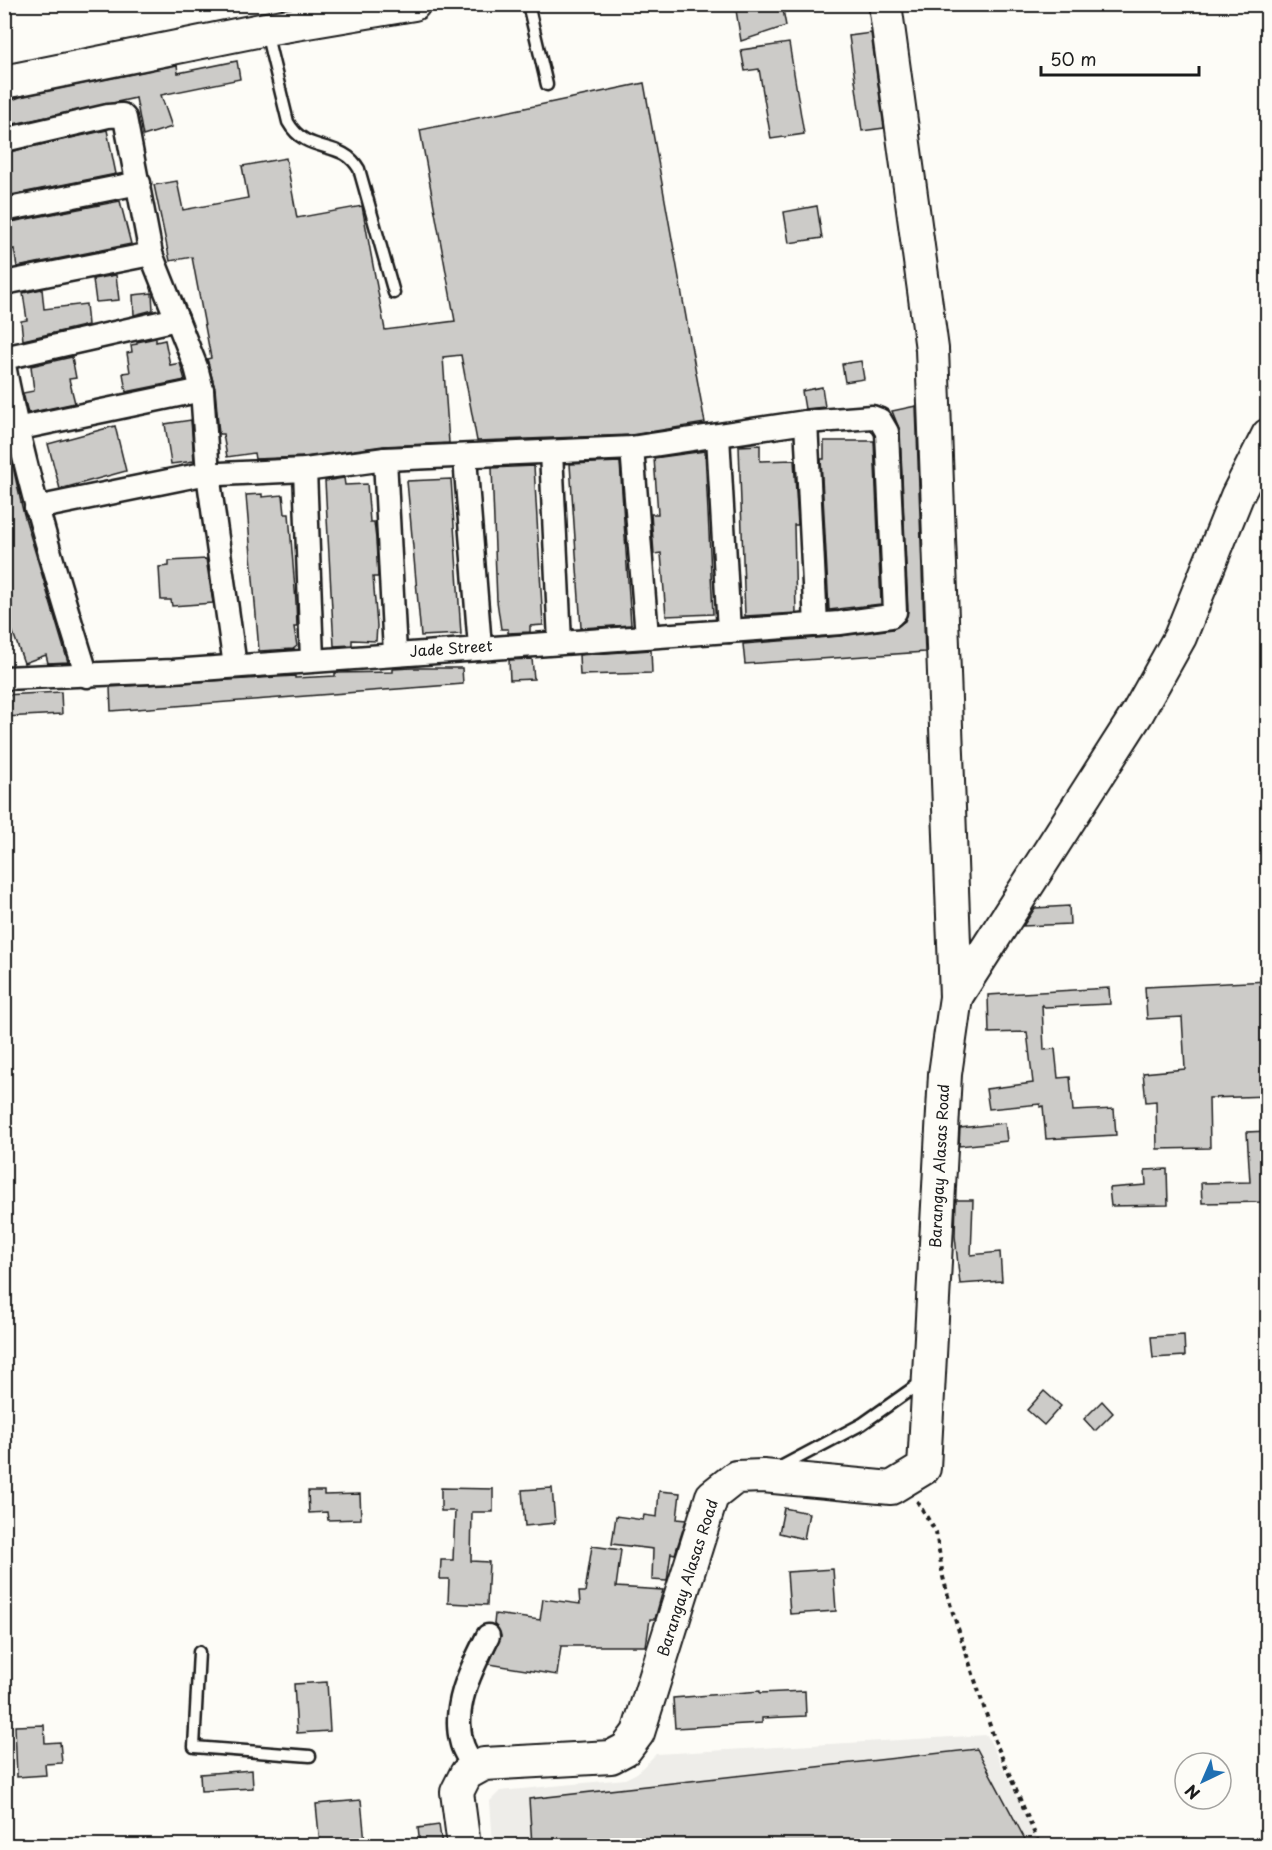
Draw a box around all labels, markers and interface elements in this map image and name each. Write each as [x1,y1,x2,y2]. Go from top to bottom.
scale bar [1041,39,1198,77]
text: 50 m [1050,45,1097,72]
street label: Jade Street [409,633,493,662]
street label: Barangay Alasas Road [923,1083,954,1248]
street label: Barangay Alasas Road [650,1496,723,1659]
north arrow [1173,1751,1233,1811]
text: N [1179,1779,1205,1806]

